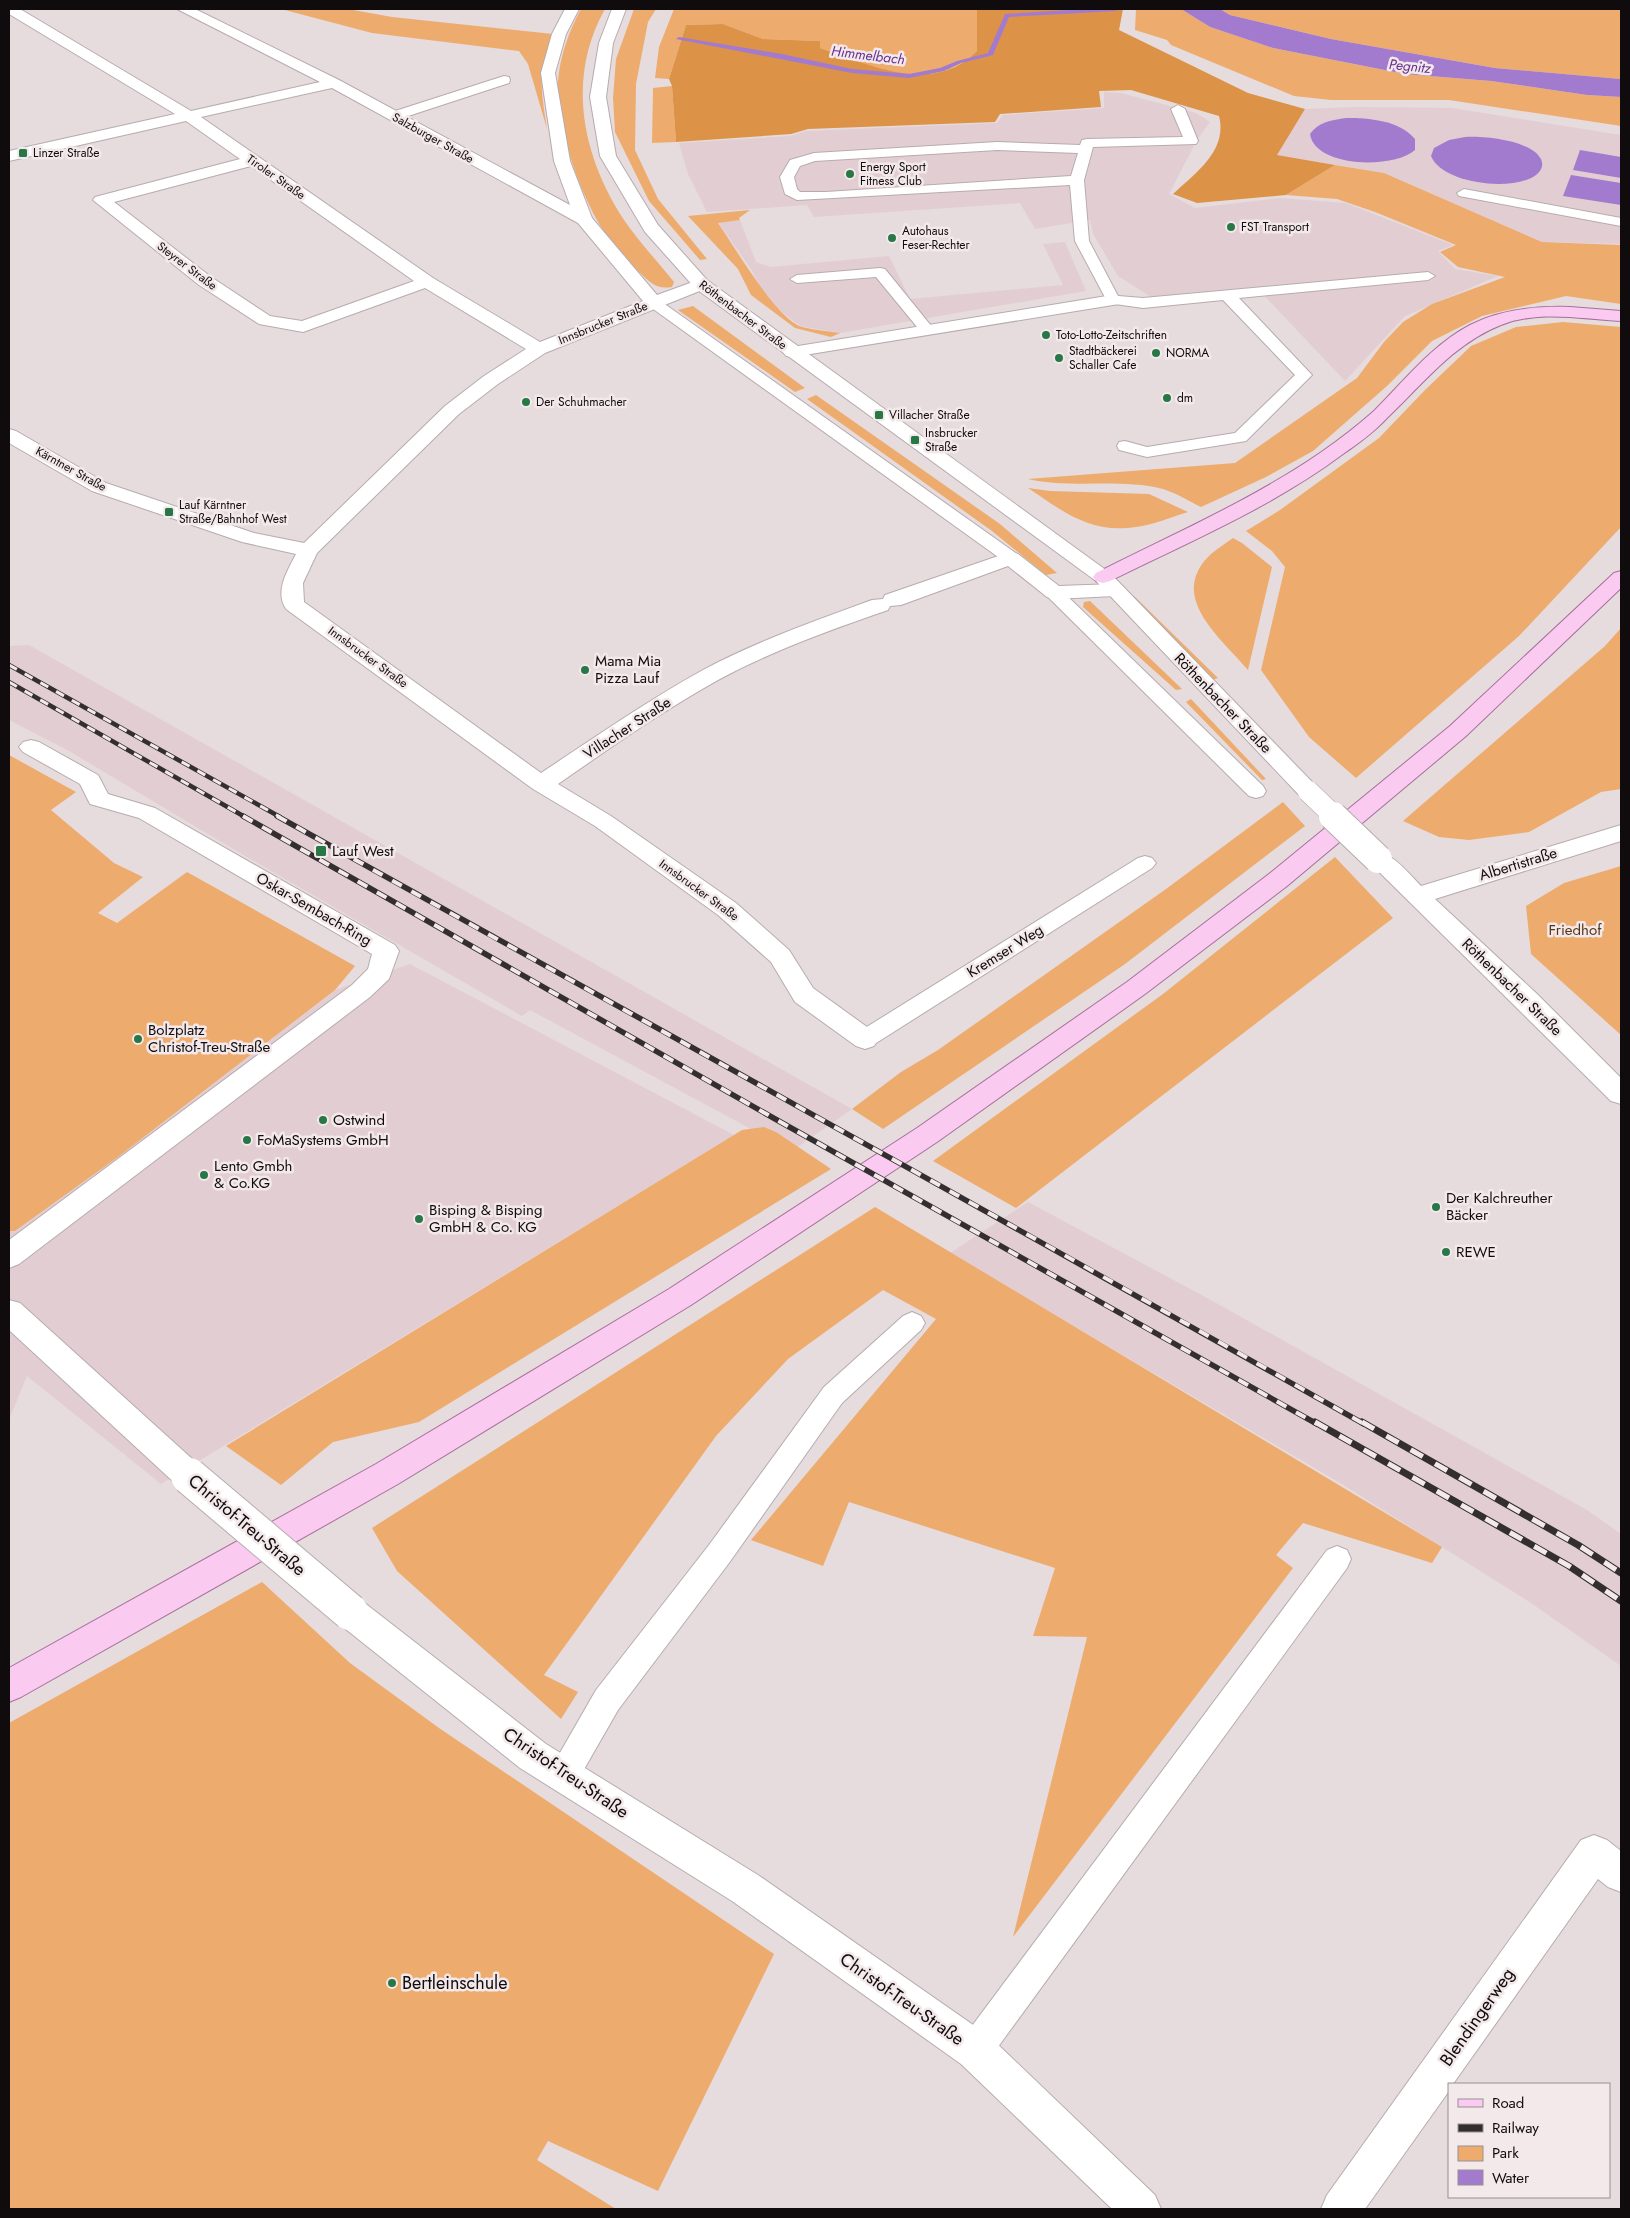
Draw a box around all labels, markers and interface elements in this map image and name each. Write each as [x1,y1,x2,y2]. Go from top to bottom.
water label: Himmelbach [830,41,906,69]
water label: Pegnitz [1388,54,1433,78]
street label: Salzburger Straße [389,108,477,168]
place label: Linzer Straße [33,144,99,162]
marker: Linzer Straße [17,147,29,159]
street label: Tiroler Straße [243,150,309,204]
place label: Energy Sport Fitness Club [860,158,926,190]
marker: Energy Sport Fitness Club [844,168,856,180]
place label: FST Transport [1241,218,1309,236]
marker: FST Transport [1225,221,1237,233]
place label: Autohaus Feser-Rechter [902,222,970,254]
marker: Autohaus Feser-Rechter [886,232,898,244]
street label: Steyrer Straße [153,237,221,295]
street label: Röthenbacher Straße [695,276,791,354]
street label: Innsbrucker Straße [556,297,650,349]
place label: Toto-Lotto-Zeitschriften [1056,326,1167,344]
marker: Toto-Lotto-Zeitschriften [1040,329,1052,341]
place label: Stadtbäckerei Schaller Cafe [1069,342,1137,374]
place label: NORMA [1166,344,1209,362]
marker: NORMA [1150,347,1162,359]
marker: Stadtbäckerei Schaller Cafe [1053,352,1065,364]
place label: dm [1177,389,1193,407]
marker: dm [1161,392,1173,404]
place label: Der Schuhmacher [536,393,628,411]
marker: Der Schuhmacher [520,396,532,408]
place label: Villacher Straße [889,406,970,424]
marker: Villacher Straße [873,409,885,421]
place label: Insbrucker Straße [925,424,978,456]
marker: Insbrucker Straße [909,434,921,446]
street label: Kärntner Straße [32,442,110,496]
place label: Lauf Kärntner Straße/Bahnhof West [179,496,287,528]
marker: Lauf Kärntner Straße/Bahnhof West [163,506,175,518]
street label: Innsbrucker Straße [324,622,412,692]
street label: Röthenbacher Straße [1169,648,1277,758]
place label: Mama Mia Pizza Lauf [595,650,661,689]
marker: Mama Mia Pizza Lauf [579,664,591,676]
street label: Villacher Straße [579,691,675,765]
place label: Lauf West [332,840,394,862]
street label: Albertistraße [1476,842,1560,886]
marker: Lauf West [314,844,328,858]
street label: Innsbrucker Straße [655,855,743,925]
street label: Oskar-Sembach-Ring [252,867,376,951]
street label: Kremser Weg [963,919,1047,983]
park label: Friedhof [1549,919,1602,941]
street label: Röthenbacher Straße [1457,933,1567,1041]
place label: Bolzplatz Christof-Treu-Straße [148,1019,271,1058]
marker: Bolzplatz Christof-Treu-Straße [132,1033,144,1045]
place label: Ostwind [333,1109,385,1131]
marker: Ostwind [317,1114,329,1126]
place label: FoMaSystems GmbH [257,1129,389,1151]
marker: FoMaSystems GmbH [241,1134,253,1146]
place label: Lento Gmbh & Co.KG [214,1155,292,1194]
marker: Lento Gmbh & Co.KG [198,1169,210,1181]
place label: Der Kalchreuther Bäcker [1446,1187,1553,1226]
place label: Bisping & Bisping GmbH & Co. KG [429,1199,543,1238]
marker: Der Kalchreuther Bäcker [1430,1201,1442,1213]
marker: Bisping & Bisping GmbH & Co. KG [413,1213,425,1225]
place label: REWE [1456,1241,1496,1263]
marker: REWE [1440,1246,1452,1258]
street label: Christof-Treu-Straße [182,1468,312,1582]
street label: Christof-Treu-Straße [498,1721,634,1825]
street label: Christof-Treu-Straße [834,1946,970,2052]
street label: Blendingerweg [1433,1962,1521,2072]
place label: Bertleinschule [402,1970,508,1996]
marker: Bertleinschule [386,1977,398,1989]
legend [1448,2083,1610,2198]
text: Road [1492,2092,1524,2114]
text: Railway [1492,2117,1539,2139]
text: Park [1492,2142,1519,2164]
text: Water [1492,2167,1530,2189]

